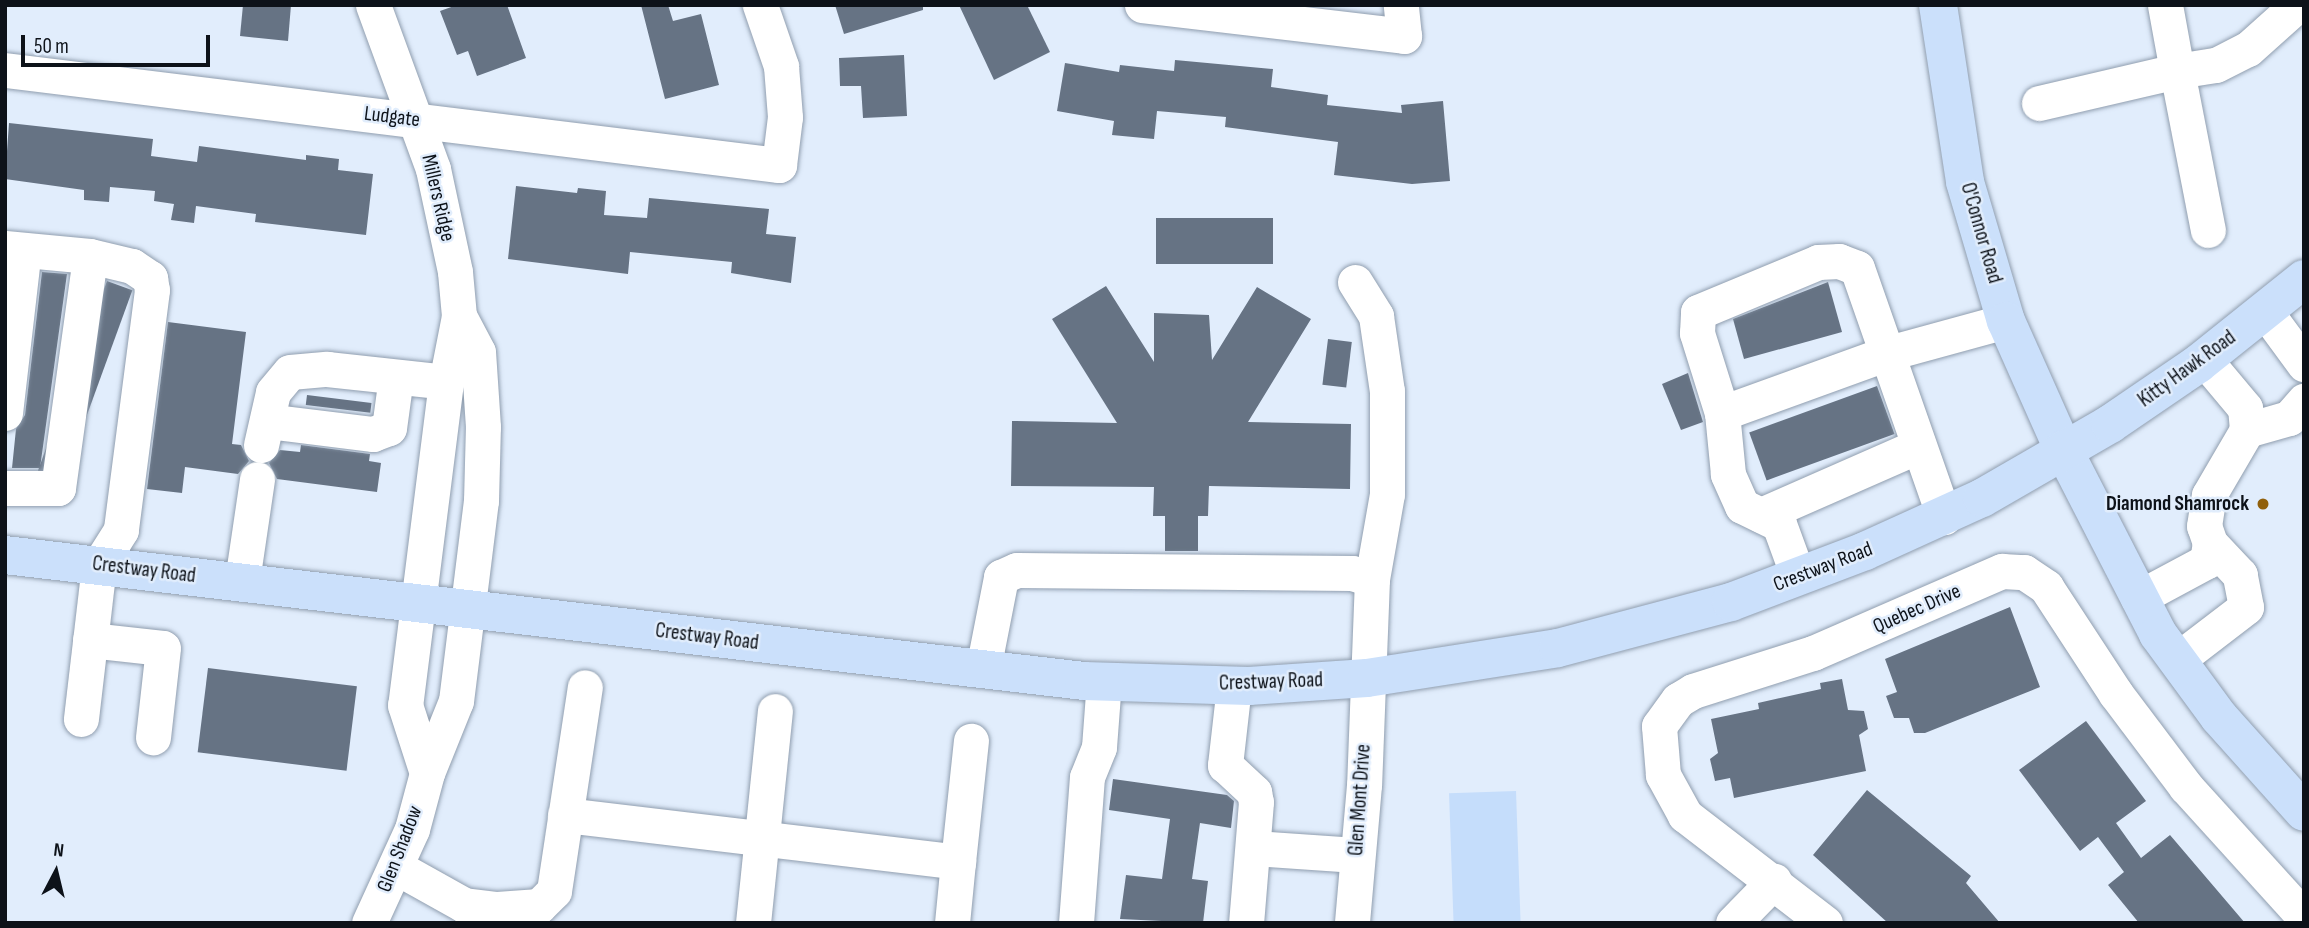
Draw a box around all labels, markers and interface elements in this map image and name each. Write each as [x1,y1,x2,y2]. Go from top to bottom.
scale bar [24,21,214,65]
text: 50 m [34,34,69,59]
street label: Ludgate [363,101,421,133]
street label: Millers Ridge [416,152,460,244]
street label: O'Connor Road [1955,180,2007,286]
street label: Kitty Hawk Road [2133,325,2241,413]
place label: Diamond Shamrock [2106,491,2249,517]
marker: Diamond Shamrock [2255,496,2271,512]
street label: Crestway Road [1770,537,1876,597]
street label: Crestway Road [91,551,197,589]
street label: Quebec Drive [1869,579,1965,639]
street label: Crestway Road [654,618,760,656]
street label: Crestway Road [1219,668,1323,696]
street label: Glen Mont Drive [1344,743,1376,857]
street label: Glen Shadow [372,802,428,896]
north arrow [21,837,91,907]
text: N [52,839,65,863]

